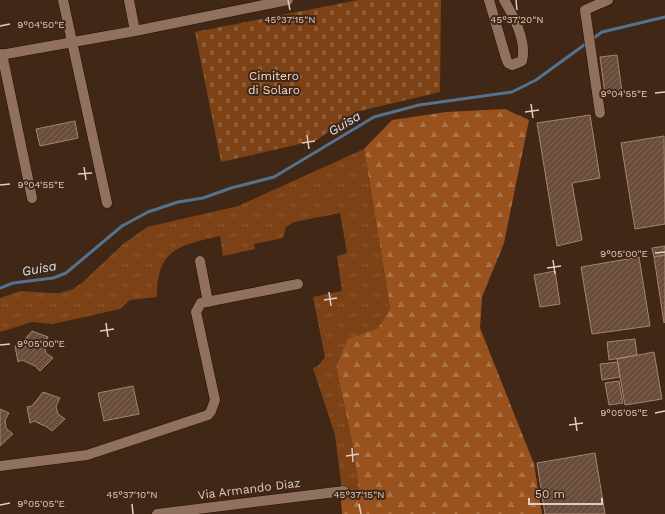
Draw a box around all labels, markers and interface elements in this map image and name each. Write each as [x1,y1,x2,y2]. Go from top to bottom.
text: 45°37'15"N [265,14,316,25]
text: 45°37'20"N [490,14,544,25]
text: 9°04'50"E [17,19,65,30]
park label: Cimitero di Solaro [248,69,300,97]
text: 9°04'55"E [601,88,648,99]
water label: Guisa [325,108,363,139]
text: 9°04'55"E [18,179,65,190]
text: 9°05'00"E [600,248,648,259]
water label: Guisa [21,258,58,279]
text: 9°05'00"E [17,338,65,349]
text: 9°05'05"E [600,407,648,418]
street label: Via Armando Diaz [197,476,301,502]
scale bar [529,480,602,506]
text: 50 m [535,487,565,501]
text: 45°37'10"N [106,489,158,500]
text: 45°37'15"N [334,489,385,500]
text: 9°05'05"E [17,498,65,509]

